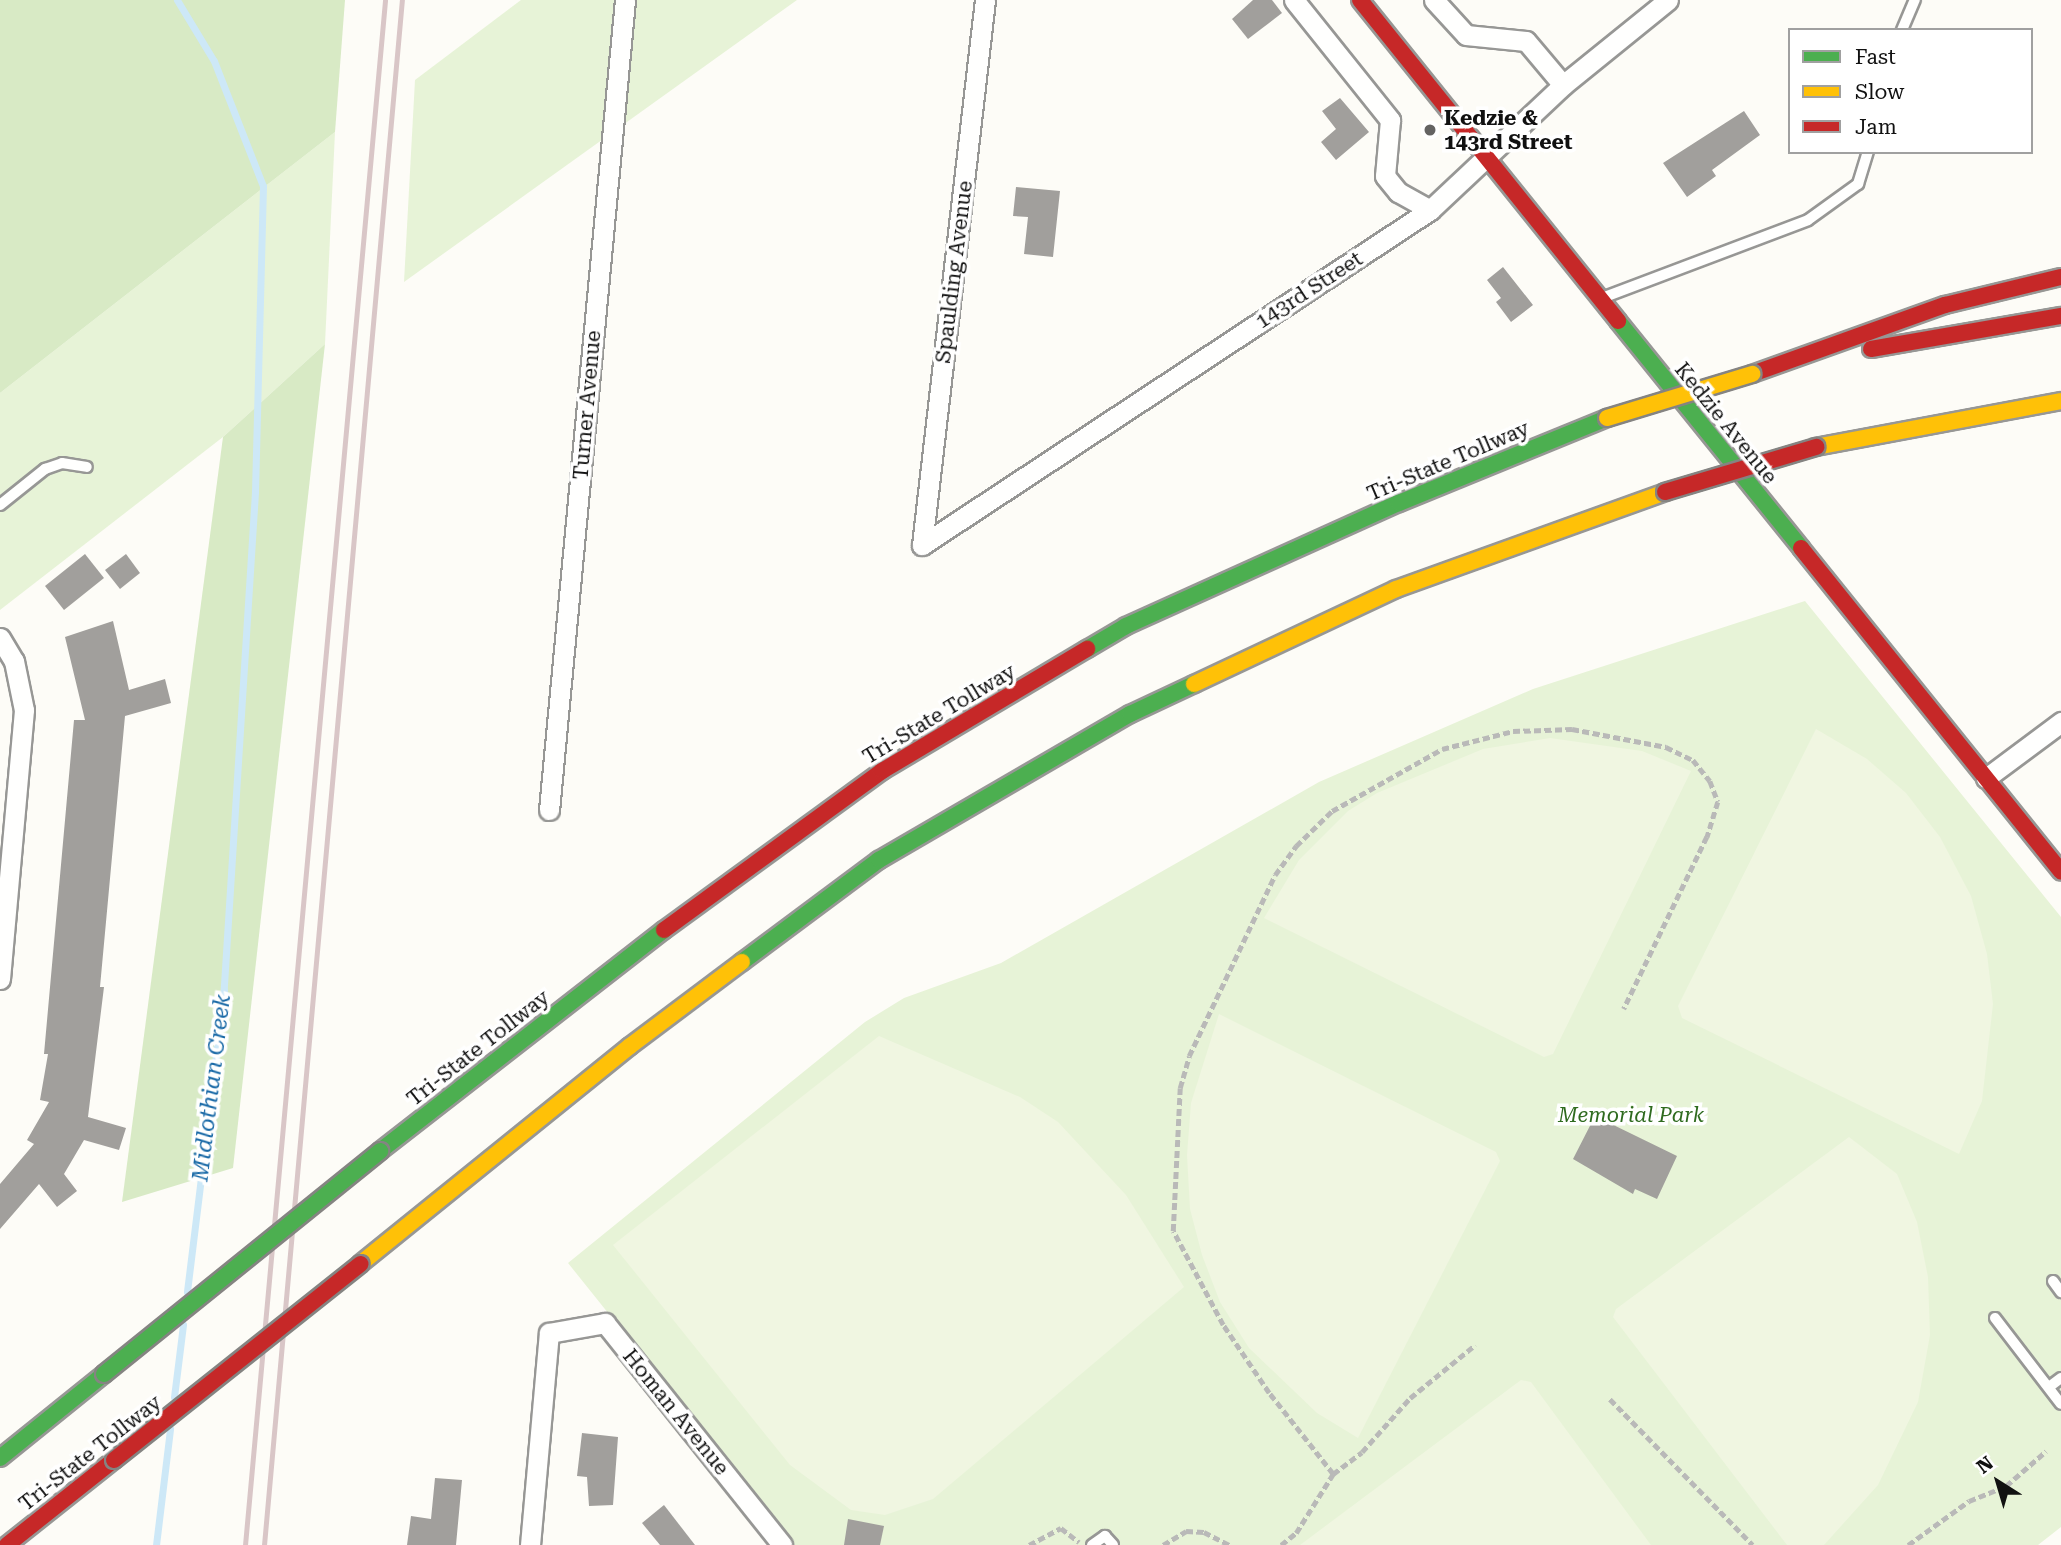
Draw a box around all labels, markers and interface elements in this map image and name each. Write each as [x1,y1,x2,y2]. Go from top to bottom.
legend [1788,28,2033,154]
text: Fast [1855,45,1896,69]
text: Slow [1855,80,1904,104]
place label: Kedzie & 143rd Street [1444,105,1572,155]
text: Jam [1855,115,1897,139]
marker: Kedzie & 143rd Street [1422,122,1438,138]
street label: Spaulding Avenue [930,179,978,365]
street label: 143rd Street [1251,246,1367,334]
street label: Turner Avenue [568,329,606,481]
street label: Kedzie Avenue [1669,357,1783,489]
street label: Tri-State Tollway [1363,415,1533,507]
street label: Tri-State Tollway [858,658,1020,770]
street label: Tri-State Tollway [402,985,554,1111]
water label: Midlothian Creek [187,993,237,1183]
park label: Memorial Park [1558,1102,1704,1128]
street label: Homan Avenue [617,1344,735,1480]
street label: Tri-State Tollway [14,1390,166,1516]
north arrow [1963,1447,2033,1517]
text: N [1972,1451,1998,1478]

